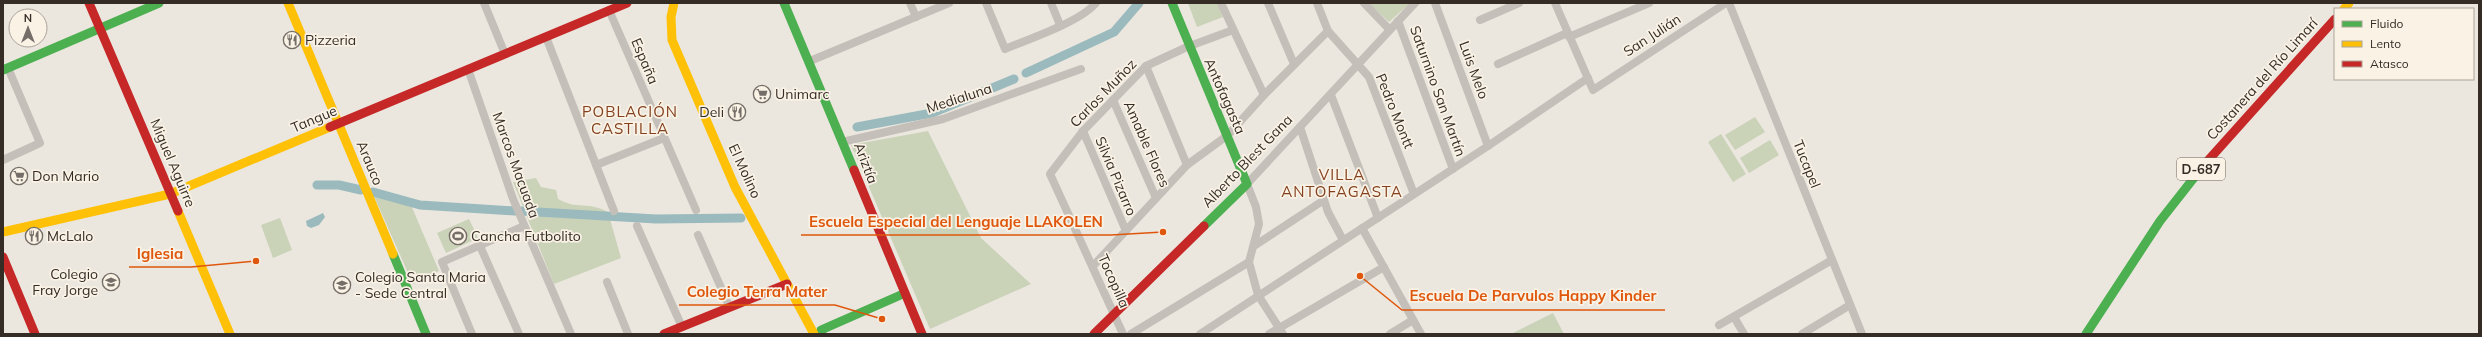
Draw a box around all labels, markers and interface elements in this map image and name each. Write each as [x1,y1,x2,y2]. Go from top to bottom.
north arrow [8,8,48,48]
legend [2334,8,2474,80]
street label: San Julián [1620,10,1684,60]
text: N [24,11,32,25]
street label: Costanera del Río Limarí [2202,14,2322,144]
text: Fluido [2370,16,2404,31]
street label: Saturnino San Martín [1406,23,1470,159]
restaurant icon: Pizzeria [282,30,302,50]
place label: Pizzeria [305,31,356,49]
street label: España [627,35,663,87]
text: Lento [2370,36,2401,51]
street label: Luis Melo [1455,39,1493,101]
street label: Carlos Muñoz [1066,55,1140,131]
street label: Antofagasta [1200,55,1250,137]
text: Atasco [2370,56,2409,71]
street label: Pedro Montt [1372,71,1418,151]
street label: Medialuna [924,79,994,117]
supermarket icon: Unimarc [752,84,772,104]
place label: Unimarc [775,85,829,103]
street label: Amable Flores [1120,98,1174,190]
street label: Tangue [288,101,340,137]
district label: POBLACIÓN CASTILLA [582,102,678,138]
restaurant icon: Deli [727,102,747,122]
place label: Deli [699,103,724,121]
street label: Marcos Macuada [488,110,544,220]
street label: Alberto Blest Gana [1198,111,1296,211]
street label: Miguel Aguirre [146,116,200,210]
street label: Silvia Pizarro [1091,134,1141,218]
street label: Tucapel [1789,137,1825,191]
street label: Arauco [353,138,387,188]
street label: Ariztía [850,140,882,186]
street label: El Molino [725,141,765,201]
road number: D-687 [2177,158,2225,180]
district label: VILLA ANTOFAGASTA [1281,165,1403,201]
supermarket icon: Don Mario [9,166,29,186]
place label: Don Mario [32,167,99,185]
callout: Escuela Especial del Lenguaje LLAKOLEN [801,208,1111,235]
text: Escuela Especial del Lenguaje LLAKOLEN [809,212,1103,231]
restaurant icon: McLalo [24,226,44,246]
sports icon: Cancha Futbolito [448,226,468,246]
place label: McLalo [47,227,93,245]
place label: Cancha Futbolito [471,227,581,245]
callout: Iglesia [129,240,191,267]
text: Iglesia [137,244,183,263]
street label: Tocopilla [1094,251,1134,311]
place label: Colegio Fray Jorge [32,265,98,299]
place label: Colegio Santa Maria - Sede Central [355,268,486,302]
school or university icon: Colegio Fray Jorge [101,272,121,292]
school or university icon: Colegio Santa Maria - Sede Central [332,275,352,295]
callout: Colegio Terra Mater [679,278,835,305]
text: Colegio Terra Mater [687,282,827,301]
callout: Escuela De Parvulos Happy Kinder [1402,283,1665,310]
text: Escuela De Parvulos Happy Kinder [1410,286,1657,305]

